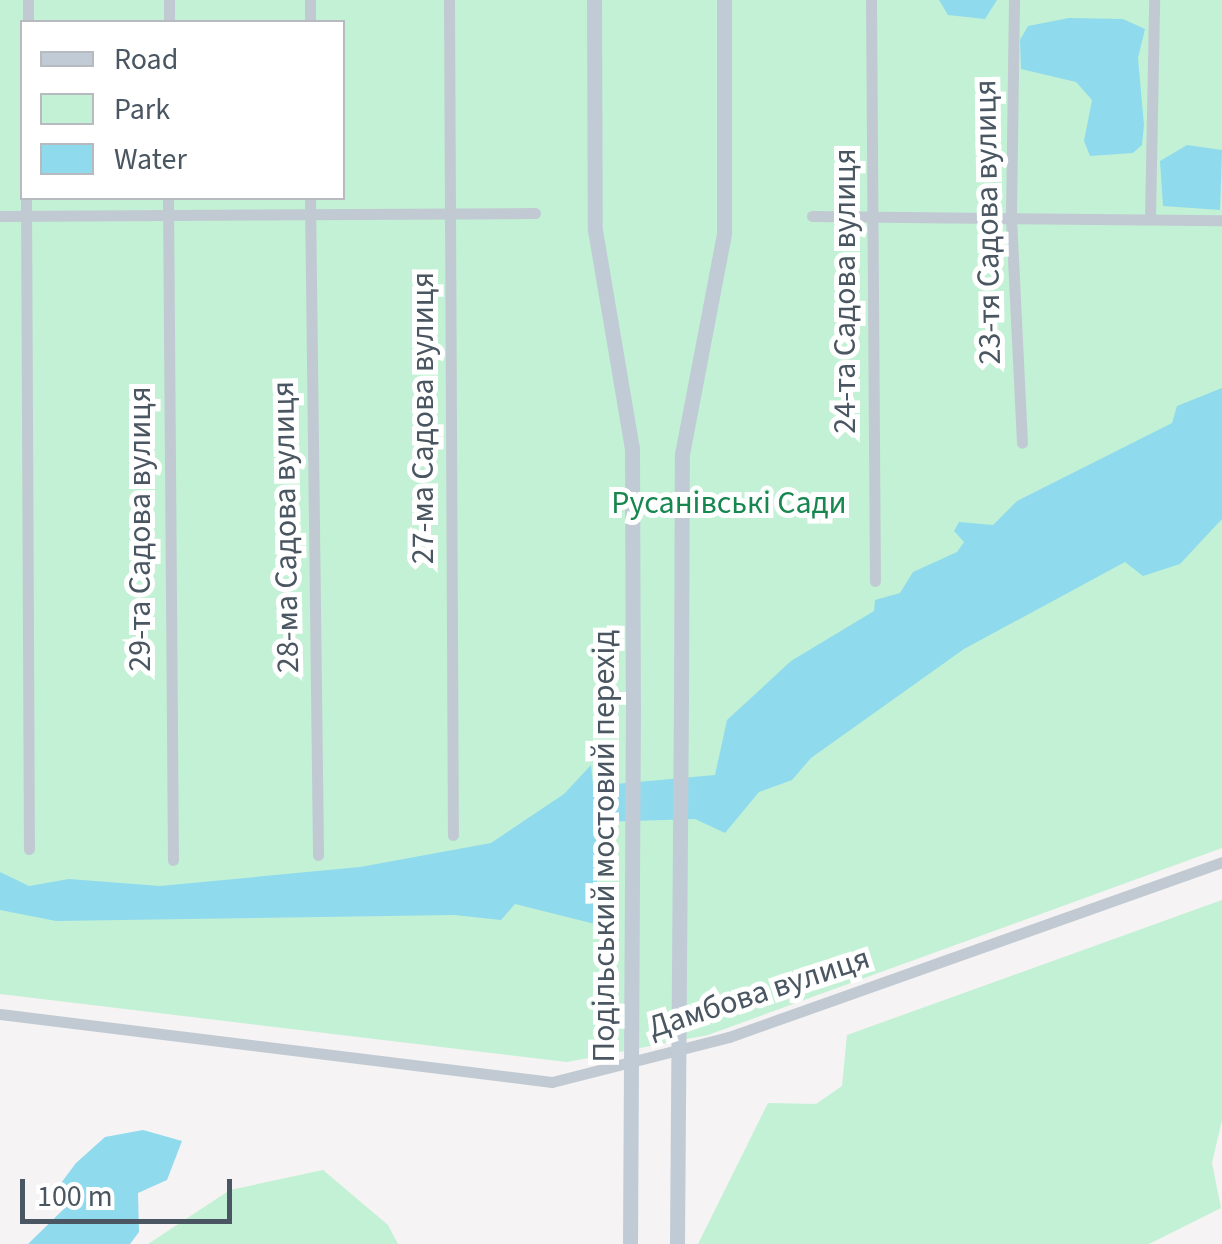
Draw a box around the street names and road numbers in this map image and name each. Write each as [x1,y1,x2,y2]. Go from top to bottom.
street label: 23-тя Садова вулиця [966,79,1010,365]
street label: 24-та Садова вулиця [826,148,864,434]
street label: 27-ма Садова вулиця [404,272,442,564]
street label: 28-ма Садова вулиця [264,380,308,674]
street label: 29-та Садова вулиця [121,386,159,672]
street label: Подільський мостовий перехід [585,630,623,1062]
street label: Дамбова вулиця [643,939,875,1047]

